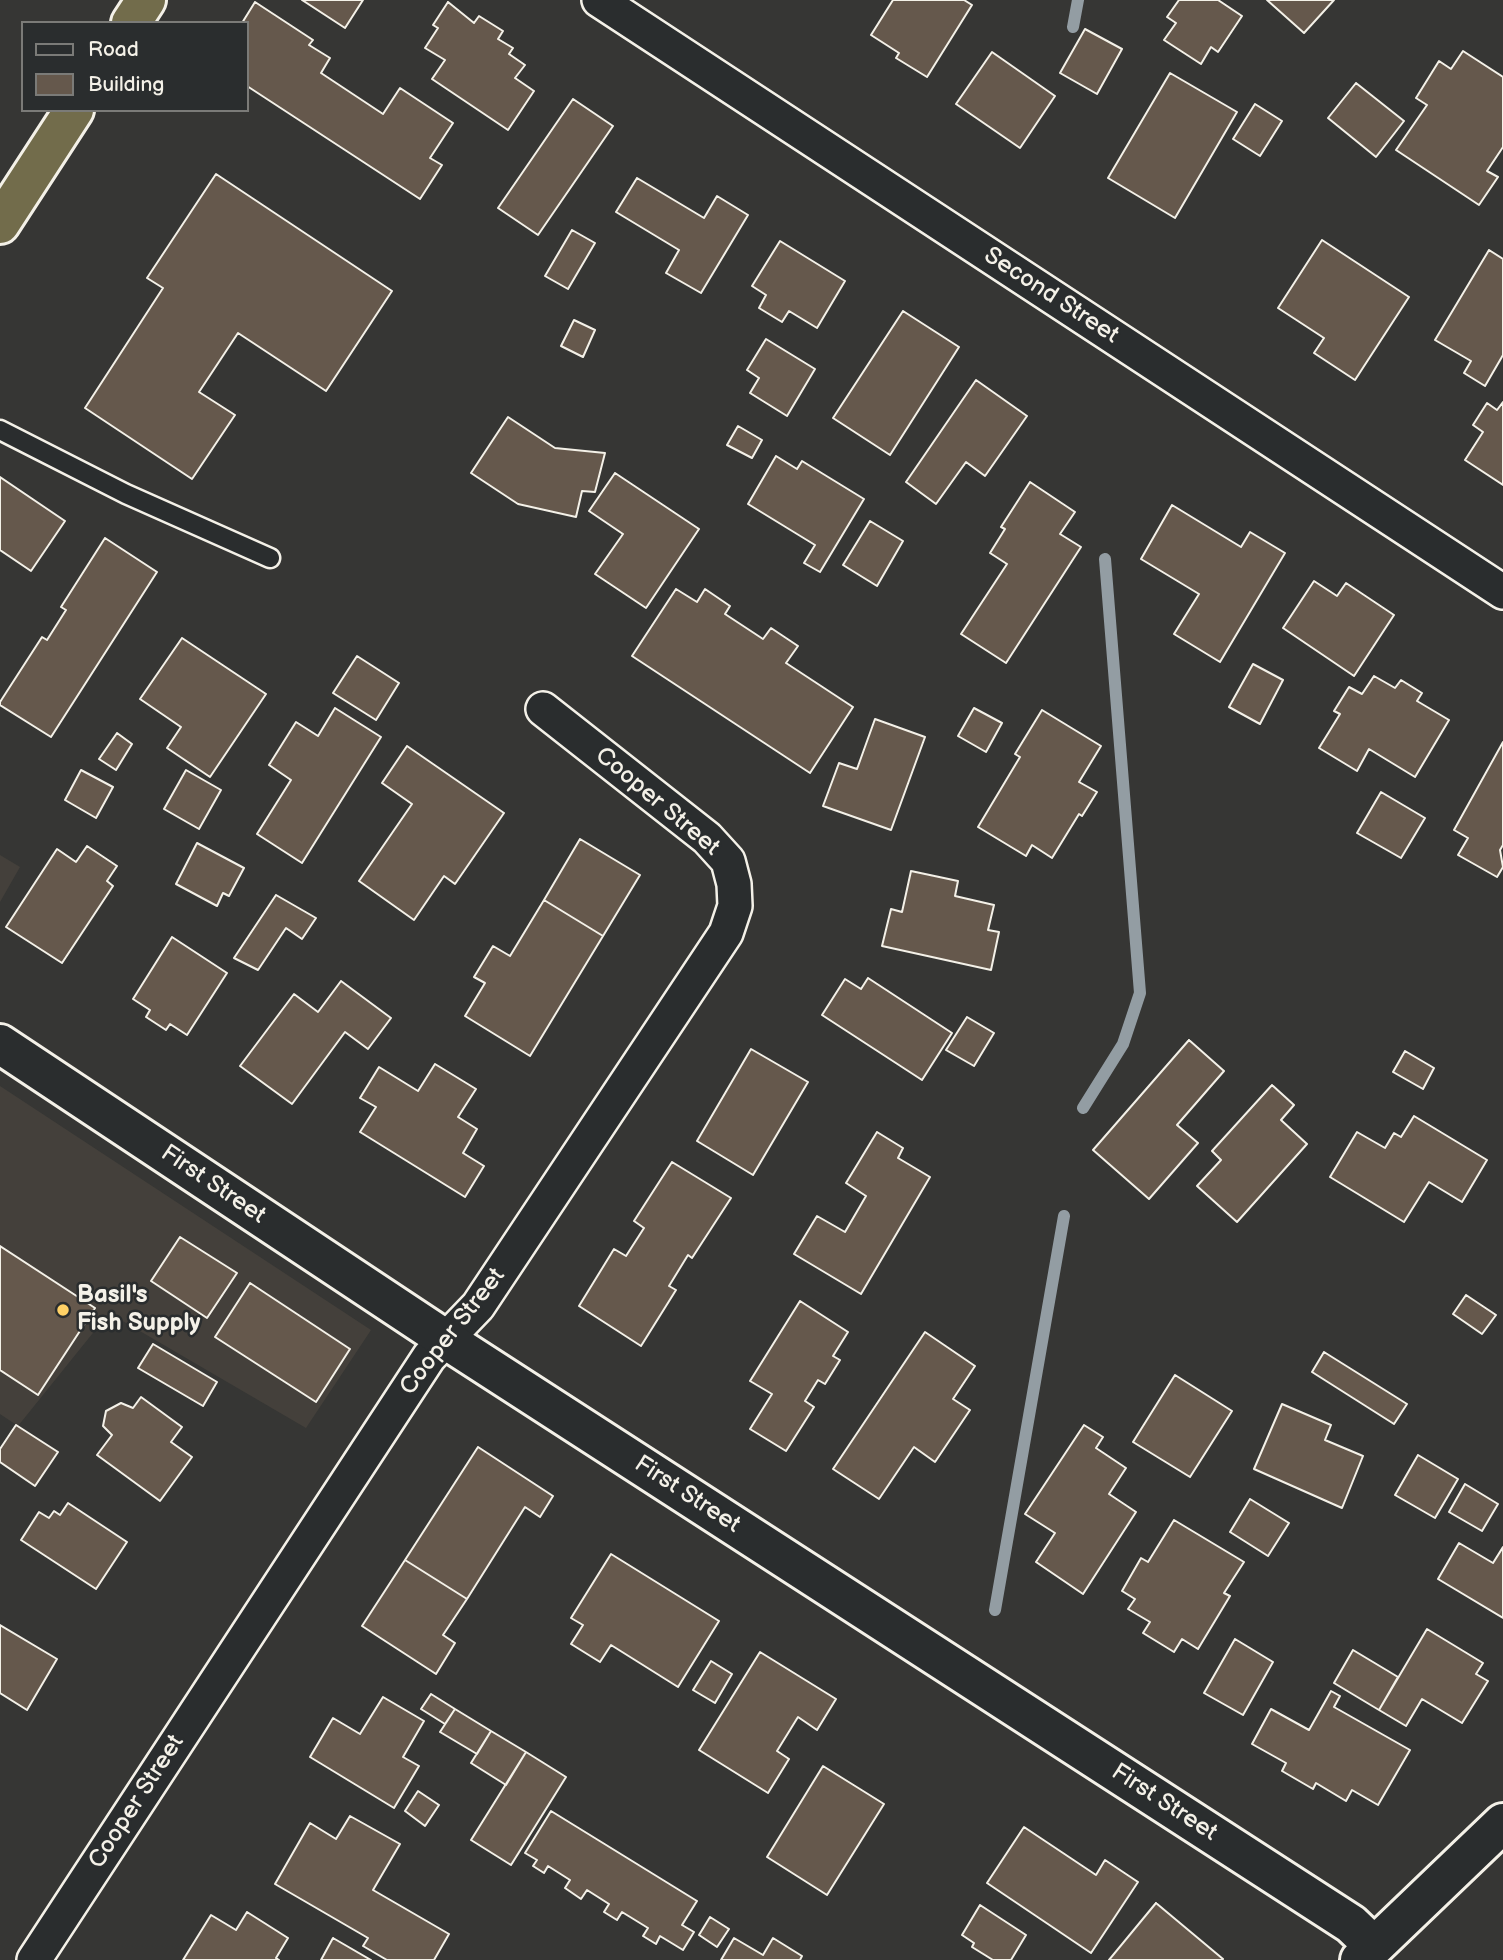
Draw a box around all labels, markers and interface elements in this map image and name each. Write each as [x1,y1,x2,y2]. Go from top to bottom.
legend [21,21,248,112]
text: Road [88,37,139,62]
text: Building [88,72,164,97]
street label: Second Street [978,242,1124,350]
street label: Cooper Street [589,742,725,862]
street label: First Street [155,1139,271,1231]
street label: Cooper Street [394,1263,512,1401]
place label: Basil's Fish Supply [77,1282,201,1338]
marker: Basil's Fish Supply [55,1302,71,1318]
street label: First Street [629,1450,745,1540]
street label: Cooper Street [83,1730,191,1874]
street label: First Street [1106,1758,1222,1848]

